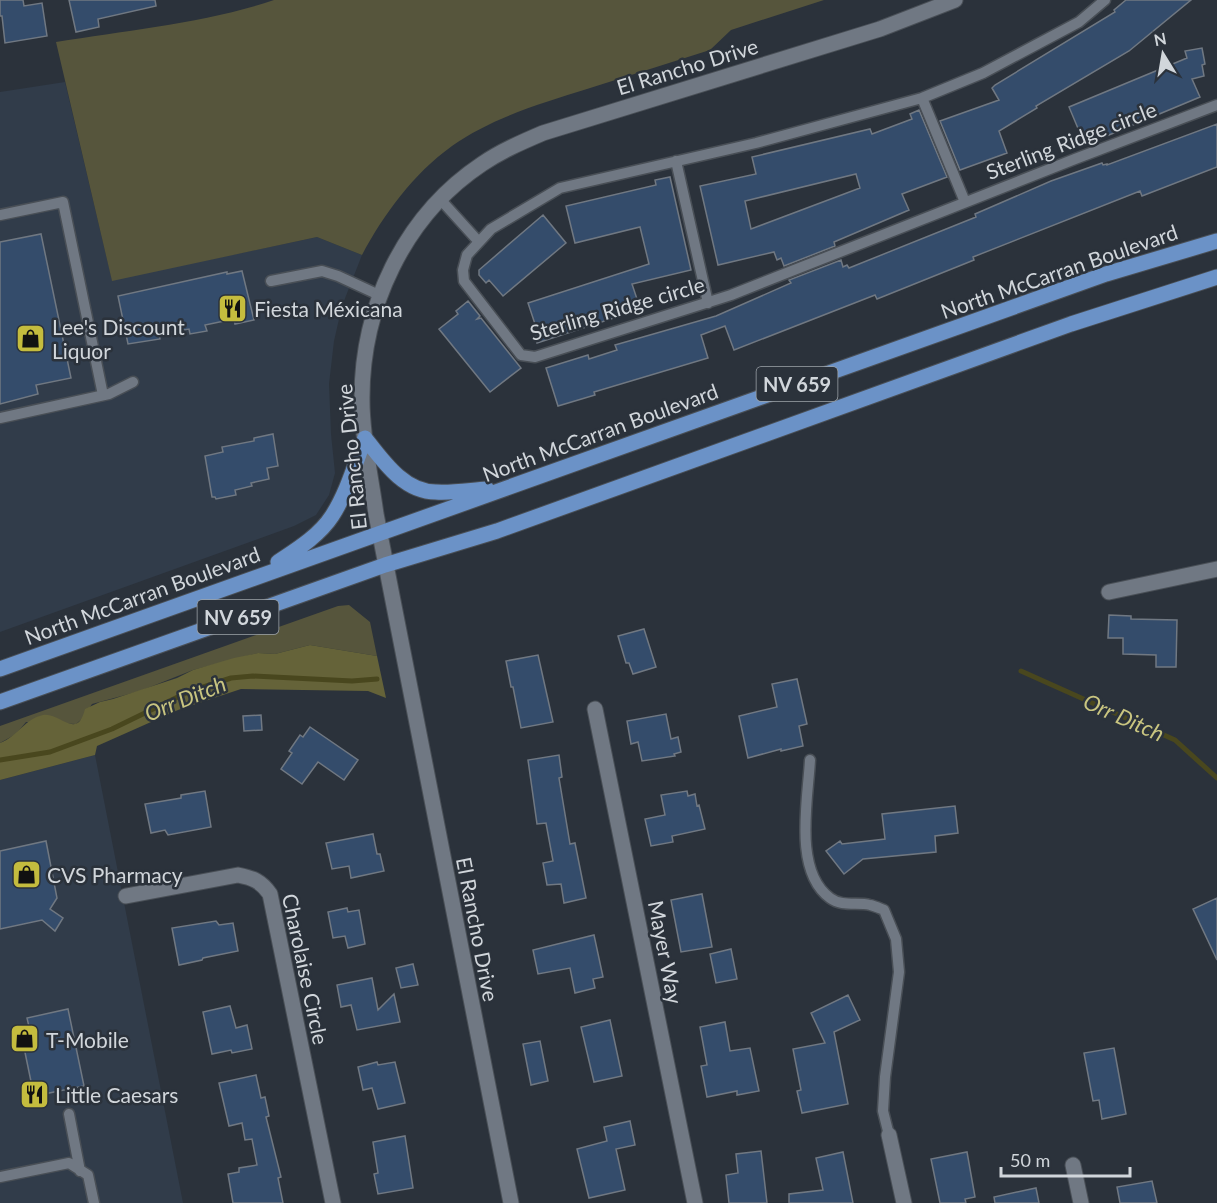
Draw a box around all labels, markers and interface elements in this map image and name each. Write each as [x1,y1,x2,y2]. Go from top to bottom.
north arrow [1133,24,1193,84]
text: N [1152,28,1168,49]
street label: El Rancho Drive [613,33,761,99]
street label: Sterling Ridge circle [982,96,1160,184]
street label: North McCarran Boulevard [937,219,1181,323]
street label: Sterling Ridge circle [527,271,707,345]
restaurant icon: Fiesta Méxicana [217,292,249,324]
place label: Fiesta Méxicana [254,296,403,321]
place label: Lee's Discount Liquor [52,314,185,363]
shop icon: Lee's Discount Liquor [15,322,47,354]
road number: NV 659 [756,367,838,401]
street label: North McCarran Boulevard [479,378,721,486]
street label: El Rancho Drive [331,383,371,531]
street label: North McCarran Boulevard [21,541,263,649]
road number: NV 659 [198,600,278,634]
water label: Orr Ditch [140,669,230,727]
water label: Orr Ditch [1079,687,1169,747]
street label: El Rancho Drive [452,855,504,1003]
shop icon: CVS Pharmacy [10,858,42,890]
place label: CVS Pharmacy [47,862,183,887]
street label: Charolaise Circle [278,891,334,1047]
street label: Mayer Way [644,898,688,1006]
shop icon: T-Mobile [9,1023,41,1055]
place label: T-Mobile [46,1027,129,1052]
restaurant icon: Little Caesars [18,1078,50,1110]
place label: Little Caesars [55,1082,178,1107]
scale bar [1001,1140,1130,1178]
text: 50 m [1010,1149,1050,1171]

